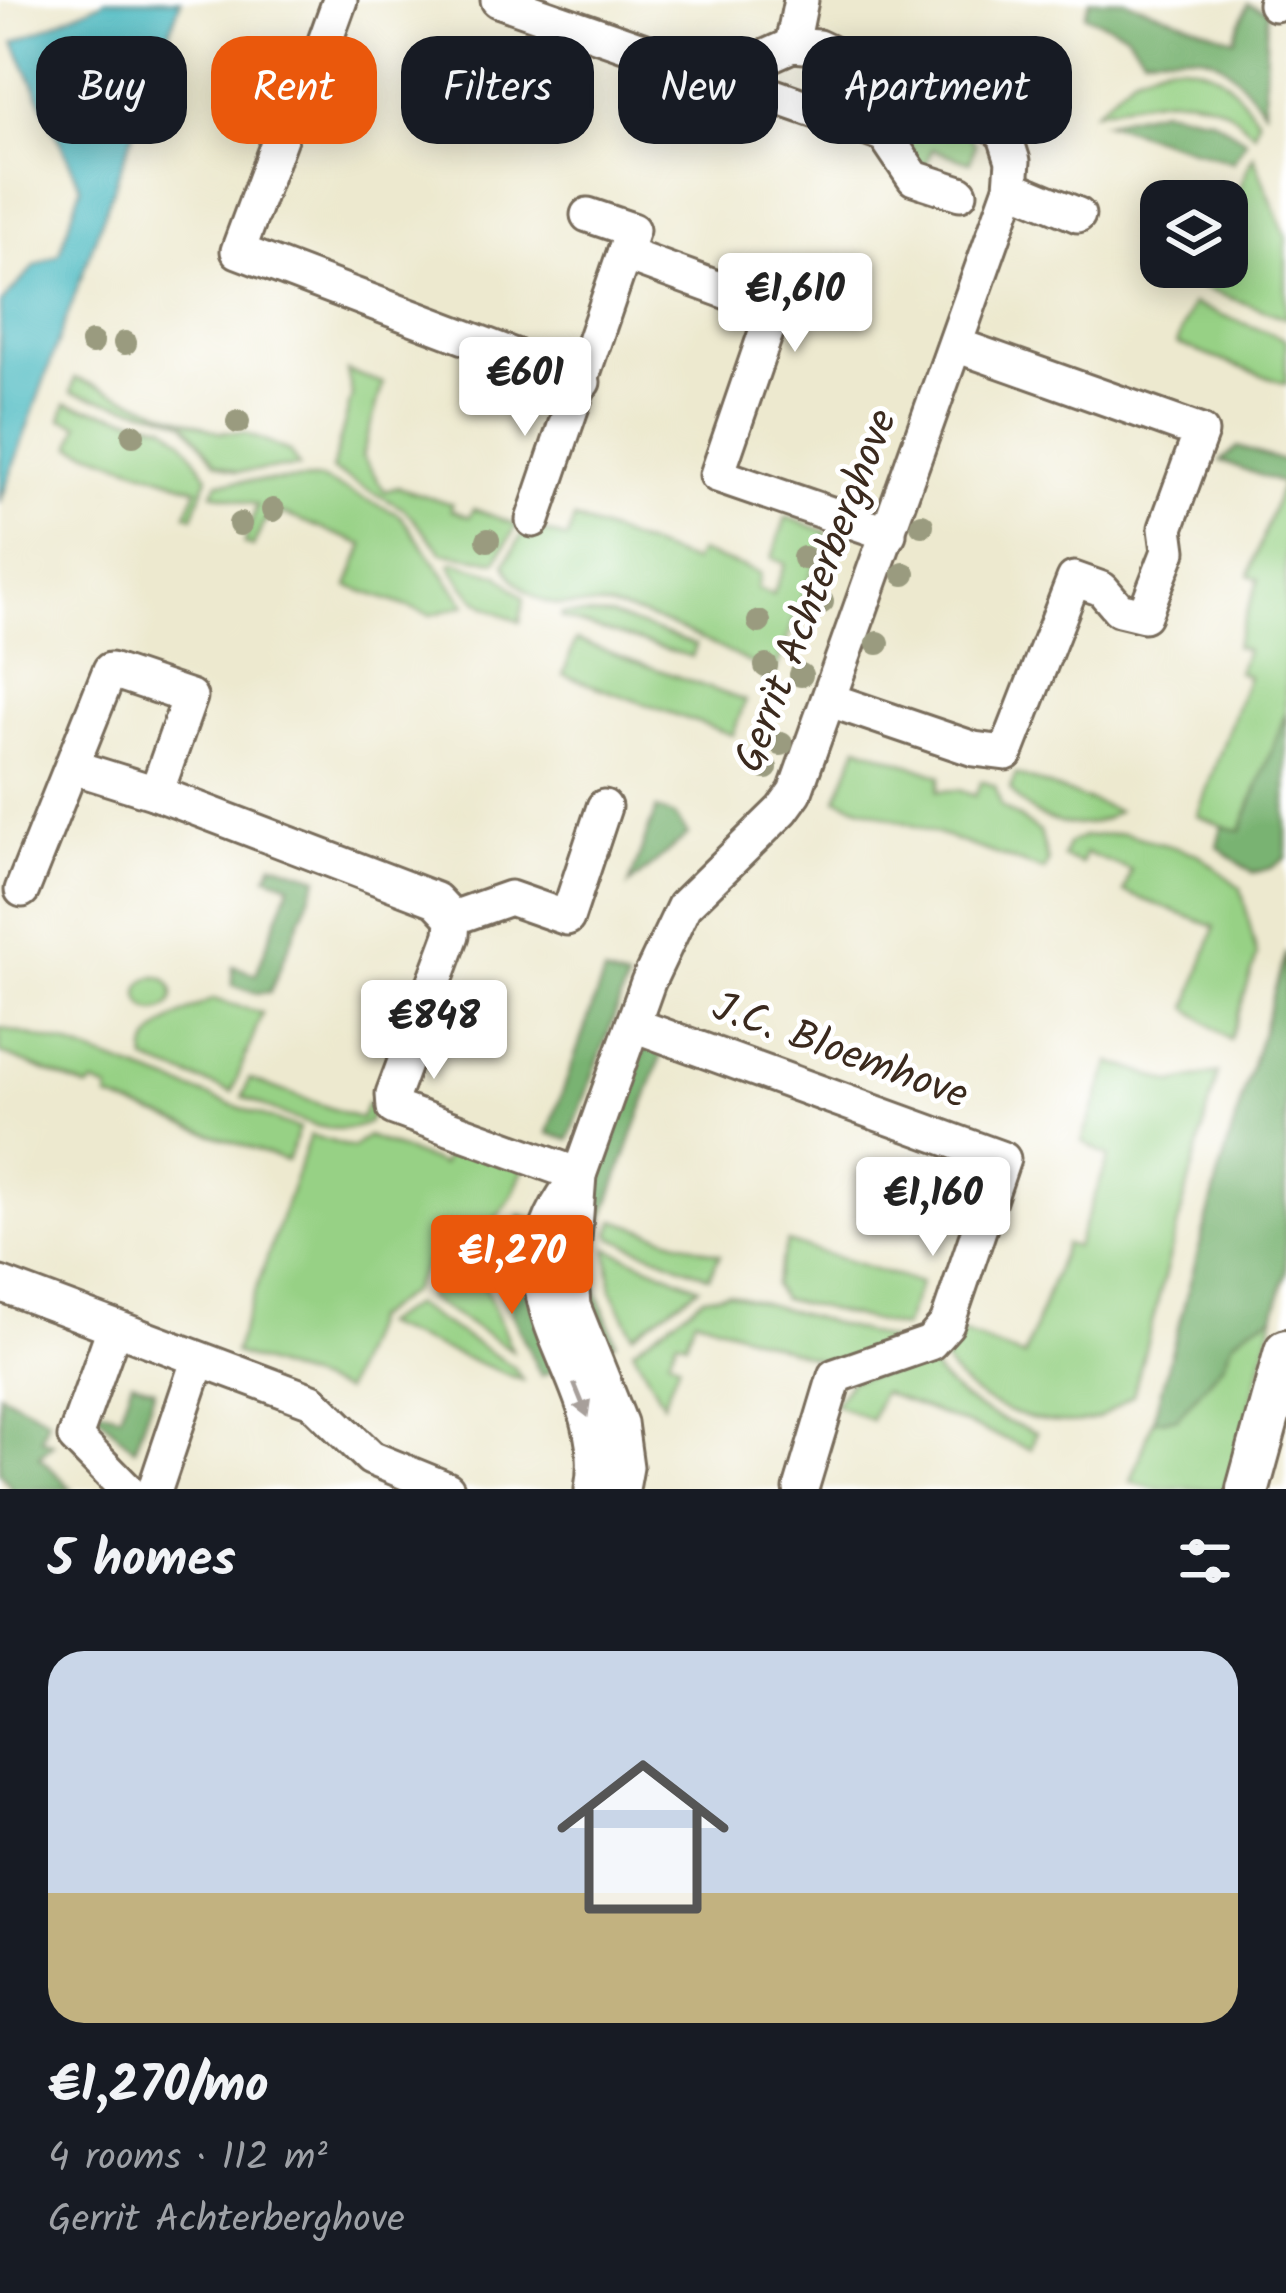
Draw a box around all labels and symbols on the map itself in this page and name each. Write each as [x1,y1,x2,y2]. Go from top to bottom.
pin: €1,610 [697,253,893,355]
pin: €601 [454,337,596,439]
street label: Gerrit Achterberghove [717,400,917,782]
street label: J.C. Bloemhove [703,975,978,1129]
pin: €848 [363,980,505,1082]
pin: €1,160 [835,1157,1031,1259]
pin: €1,270 [414,1215,610,1317]
one-way arrow [572,1383,591,1419]

